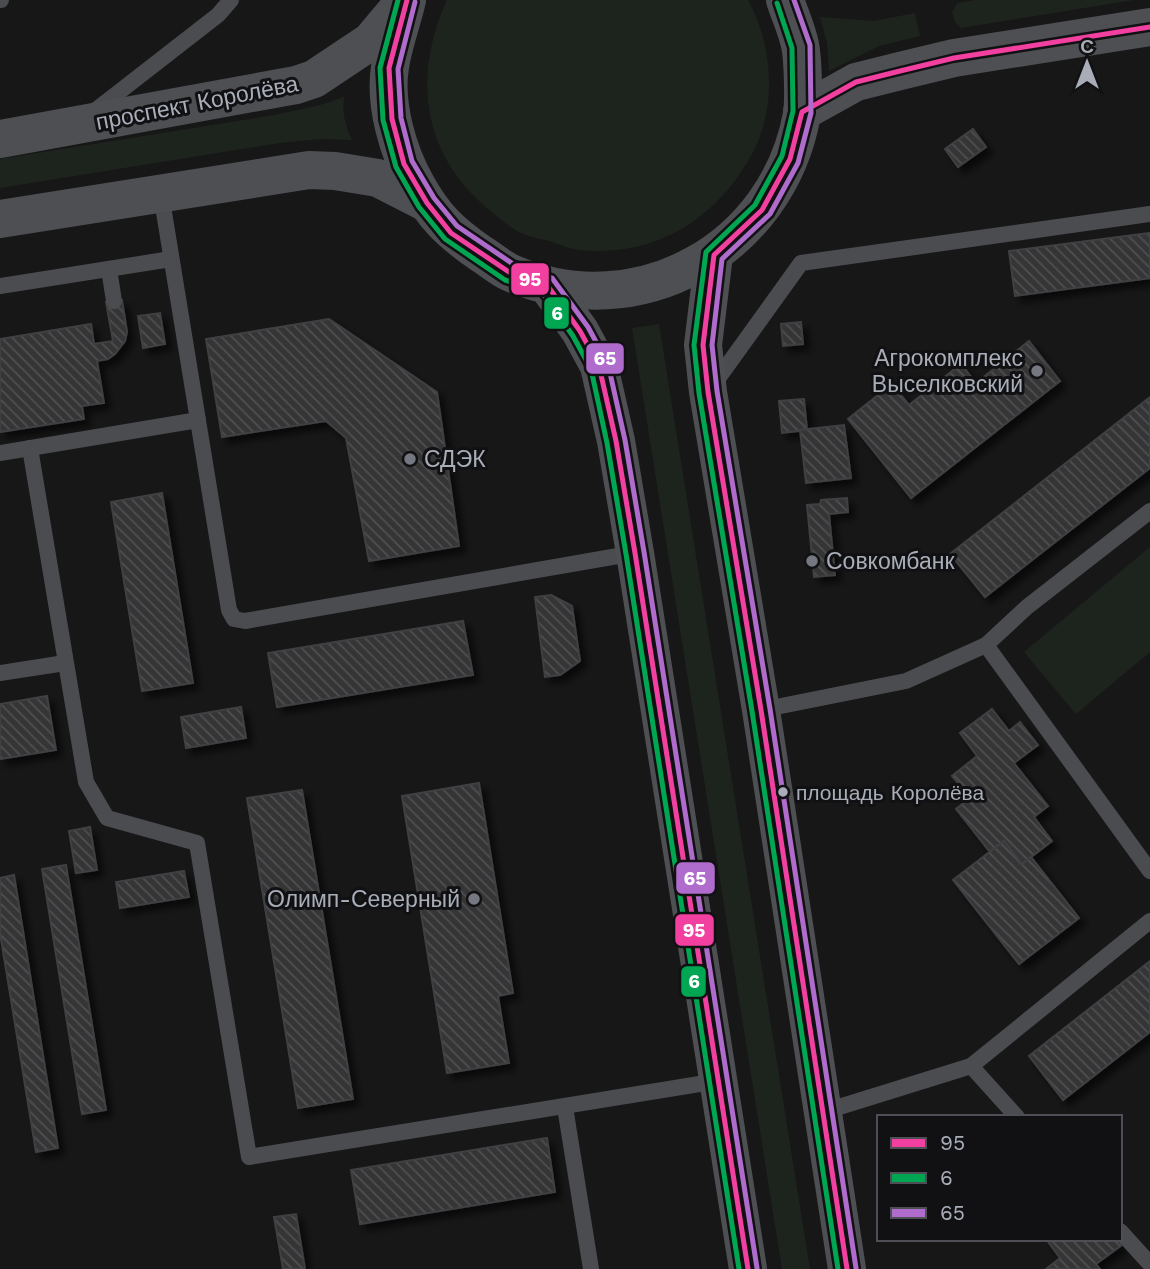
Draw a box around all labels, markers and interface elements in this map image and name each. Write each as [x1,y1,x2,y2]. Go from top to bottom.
north arrow [1052,28,1122,98]
text: С [1080,35,1094,58]
street label: проспект Королёва [93,70,301,136]
line badge: 95 [510,262,550,296]
text: 95 [519,268,541,291]
line badge: 6 [543,296,570,330]
text: 6 [551,302,563,325]
line badge: 65 [585,342,625,375]
place label: Агрокомплекс Выселковский [872,345,1023,398]
text: 65 [594,347,616,370]
marker: Агрокомплекс Выселковский [1029,363,1045,379]
place label: СДЭК [424,446,486,473]
marker: СДЭК [402,451,418,467]
place label: Совкомбанк [826,548,955,575]
marker: Совкомбанк [804,553,820,569]
place label: площадь Королёва [796,780,985,805]
marker: площадь Королёва [776,785,790,799]
line badge: 65 [675,861,716,895]
text: 65 [684,867,706,890]
place label: Олимп-Северный [267,886,460,913]
marker: Олимп-Северный [466,891,482,907]
line badge: 95 [674,913,715,947]
text: 95 [683,919,705,942]
line badge: 6 [680,965,707,998]
text: 6 [688,970,700,993]
legend [877,1115,1122,1241]
text: 95 [940,1130,965,1155]
text: 6 [940,1165,953,1190]
text: 65 [940,1200,965,1225]

